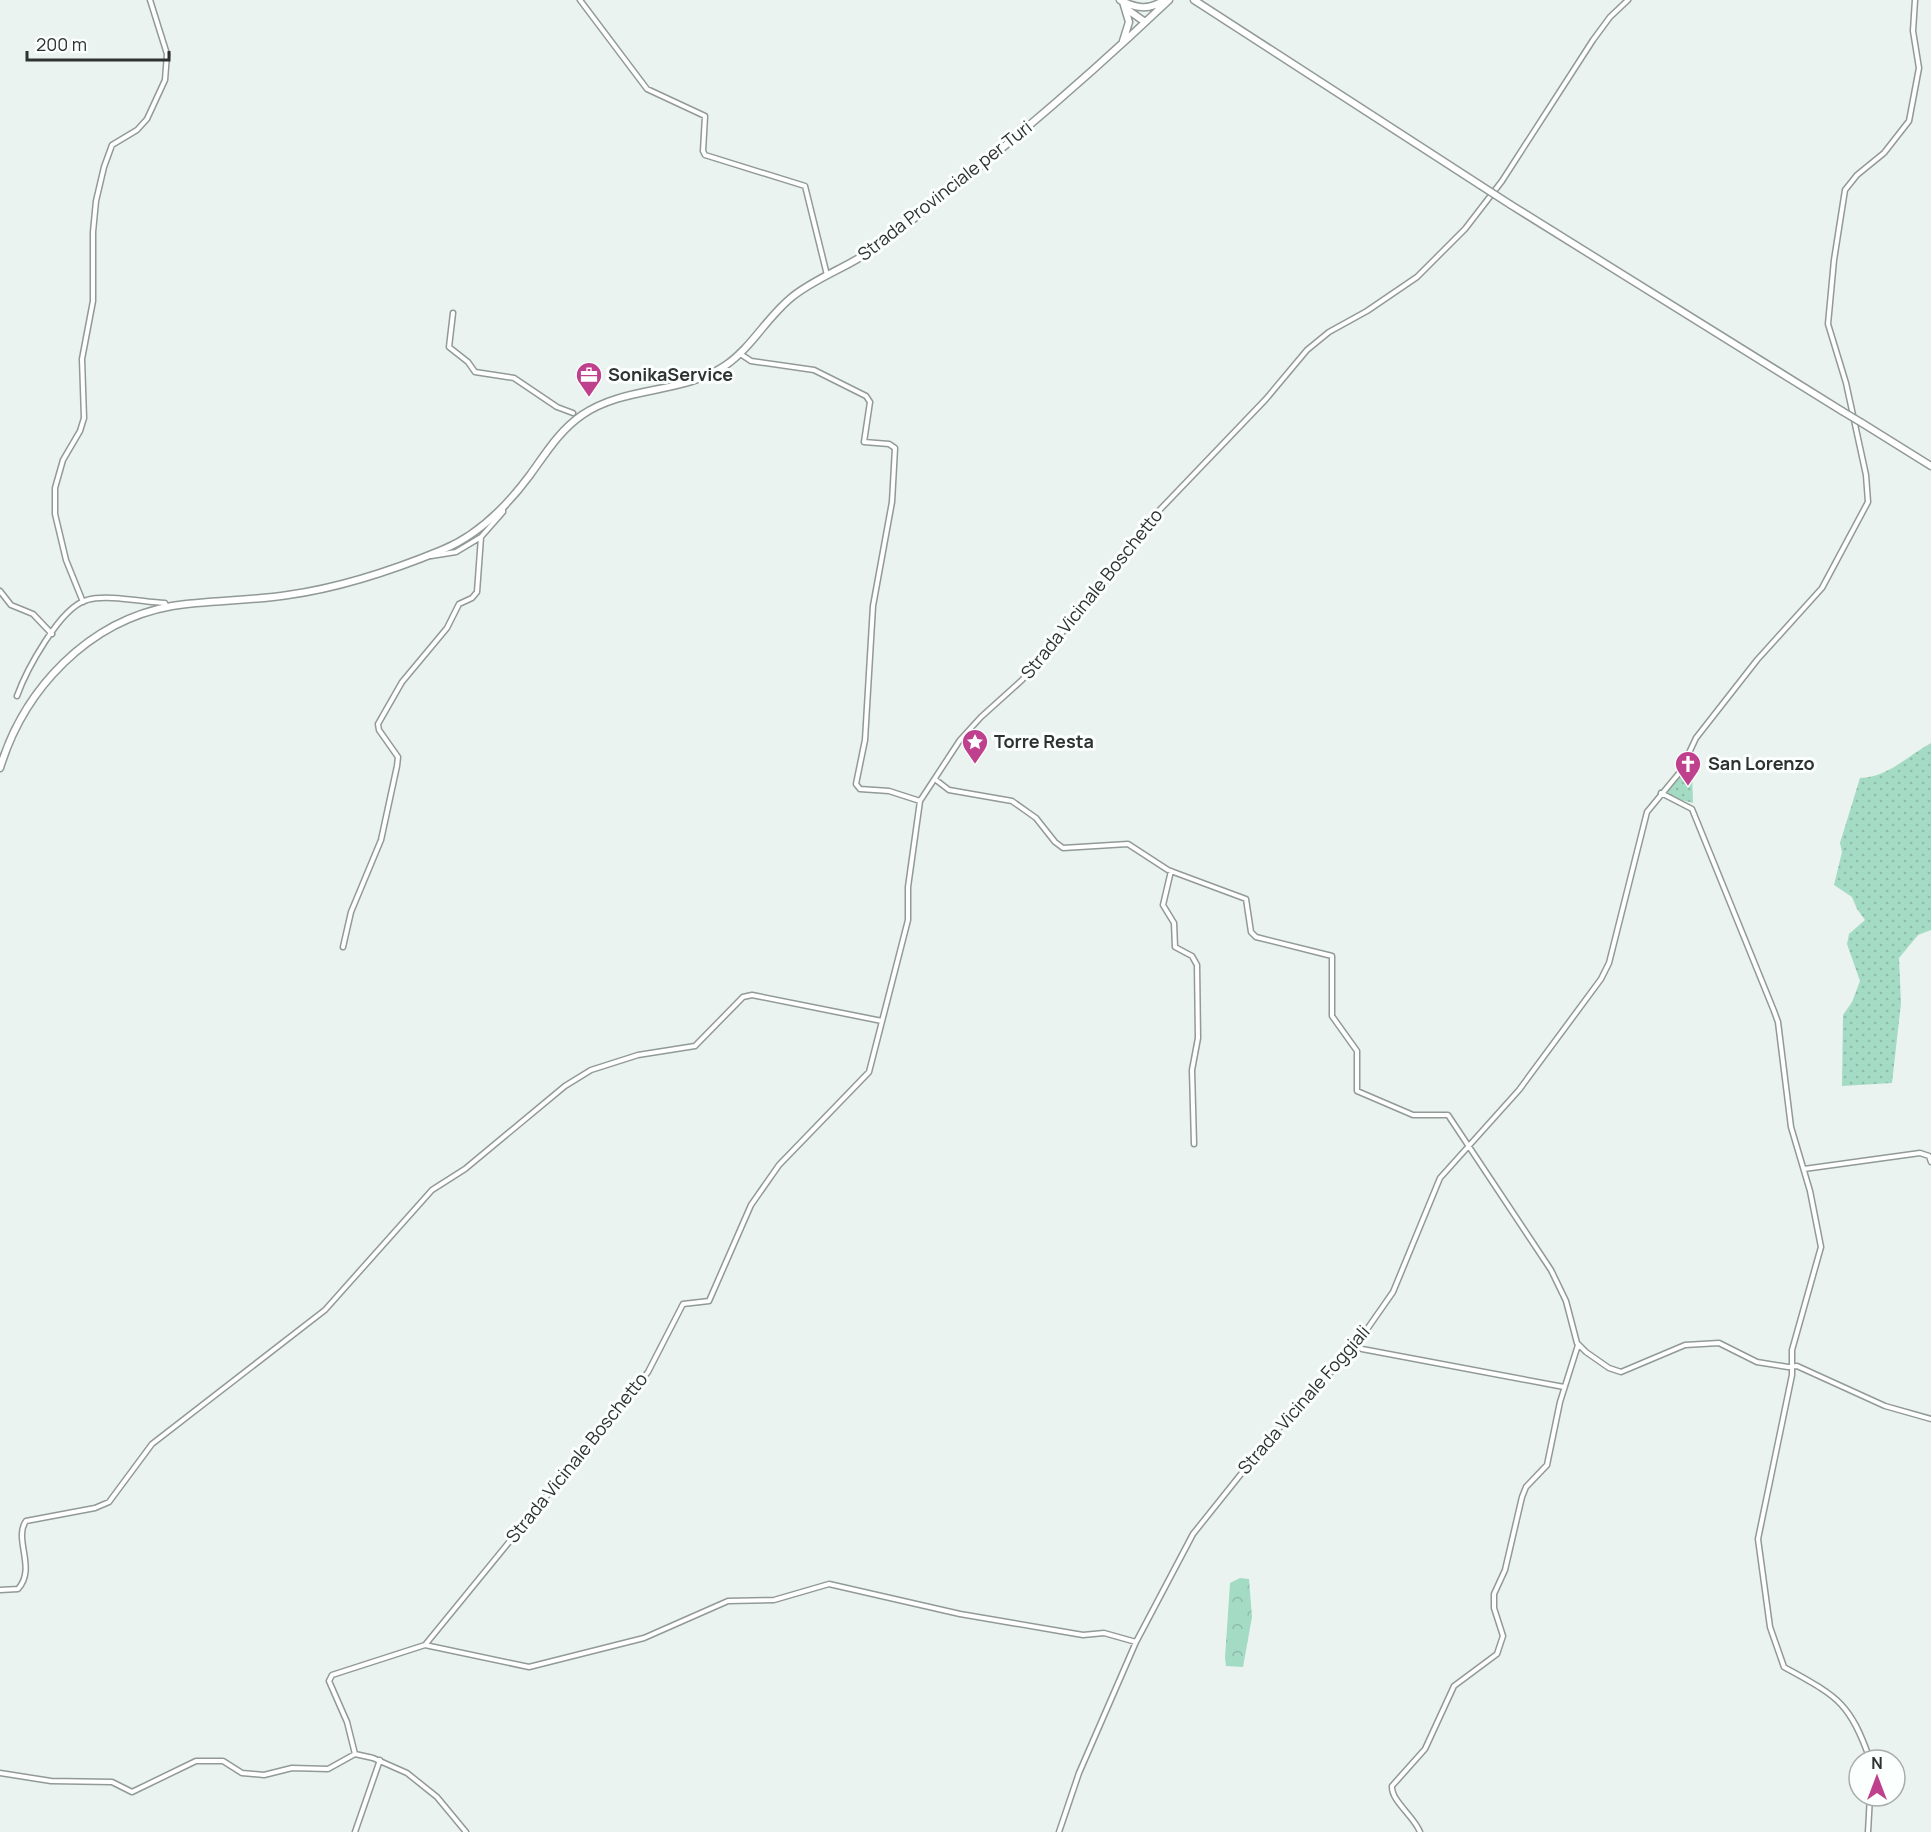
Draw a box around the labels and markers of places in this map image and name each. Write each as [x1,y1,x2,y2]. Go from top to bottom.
office icon: SonikaService [574,360,604,398]
place label: SonikaService [608,362,733,386]
place icon: Torre Resta [960,727,990,765]
place label: Torre Resta [994,729,1094,753]
church icon: San Lorenzo [1673,749,1703,787]
place label: San Lorenzo [1708,751,1815,775]

